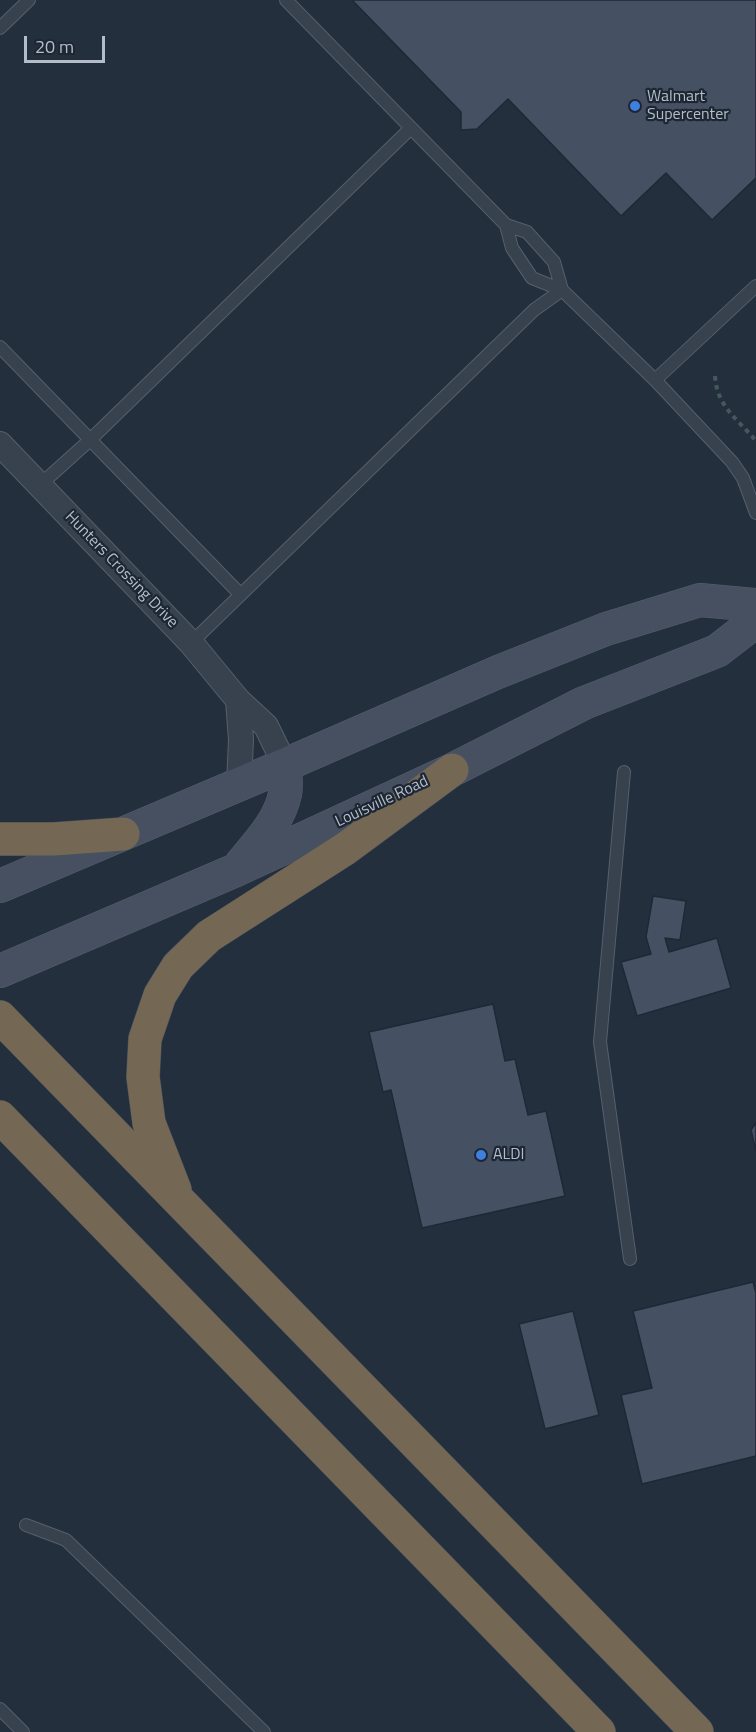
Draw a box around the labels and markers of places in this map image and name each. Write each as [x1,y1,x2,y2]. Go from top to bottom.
place label: Walmart Supercenter [647,87,729,125]
marker: Walmart Supercenter [628,99,642,113]
place label: ALDI [493,1145,524,1165]
marker: ALDI [474,1148,488,1162]

